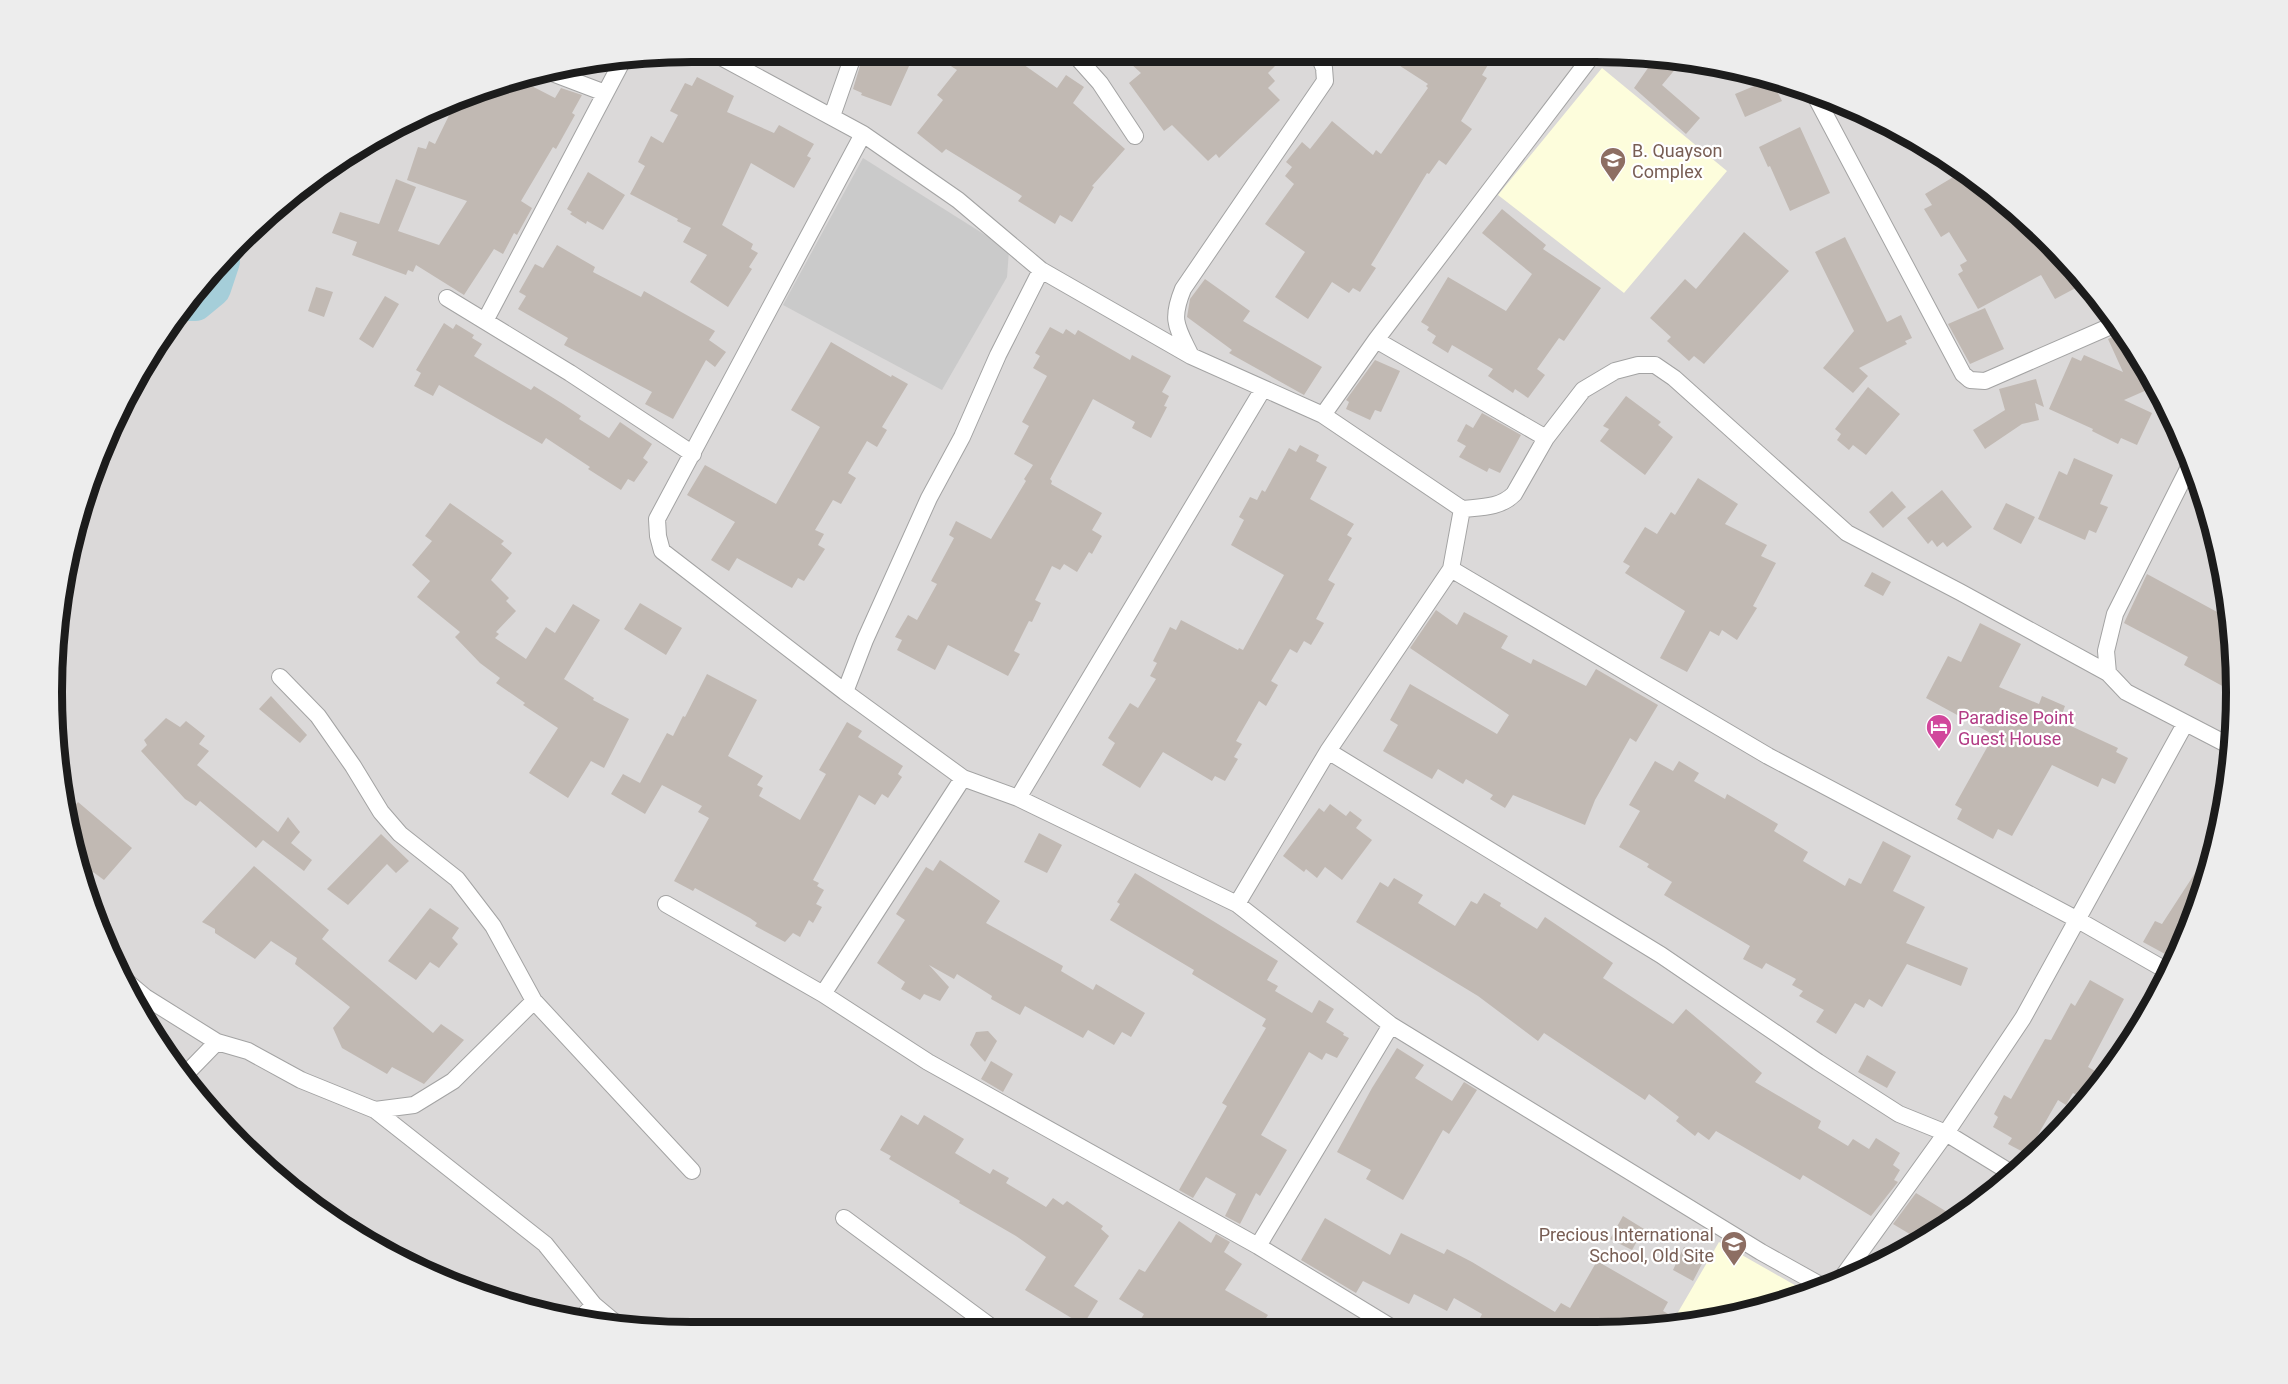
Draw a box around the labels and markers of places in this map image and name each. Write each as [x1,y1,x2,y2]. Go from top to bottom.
place label: B. Quayson Complex [1632,140,1722,182]
school or university icon: B. Quayson Complex [1598,145,1628,183]
place label: Paradise Point Guest House [1958,707,2074,749]
hotel icon: Paradise Point Guest House [1924,712,1954,750]
place label: Precious International School, Old Site [1539,1224,1714,1266]
school or university icon: Precious International School, Old Site [1719,1229,1749,1267]

